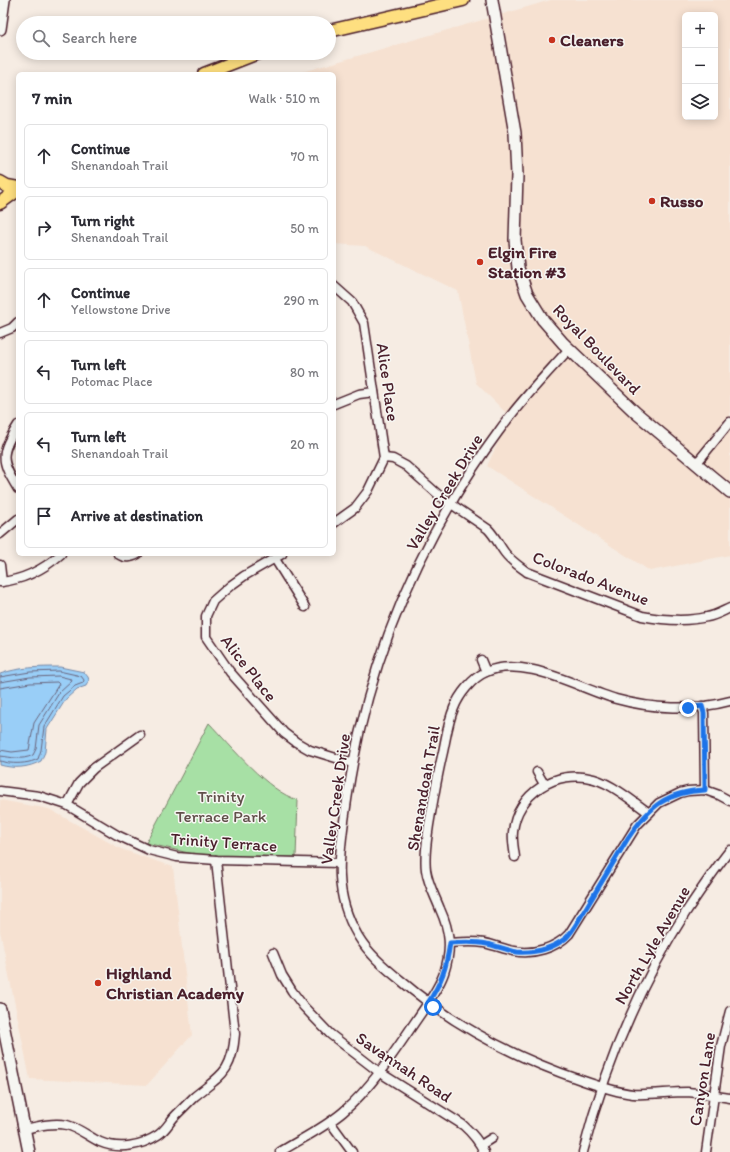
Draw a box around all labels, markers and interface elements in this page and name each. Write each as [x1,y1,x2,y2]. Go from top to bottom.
map controls [682,12,718,120]
button: + [682,12,718,48]
search box [16,16,336,60]
icon: search [30,27,52,49]
text: Search here [62,29,137,47]
place label: Cleaners [560,30,624,50]
marker: Cleaners [547,35,557,45]
button: − [682,48,718,84]
button: layers [682,84,718,120]
text: 7 min [32,88,72,108]
text: Walk · 510 m [249,91,320,106]
text: Continue [71,140,130,158]
icon: ahead [33,145,55,167]
text: 70 m [291,149,319,164]
text: Shenandoah Trail [71,158,168,173]
place label: Russo [660,191,704,211]
marker: Russo [647,196,657,206]
text: Turn right [71,212,135,230]
icon: right [33,217,55,239]
text: 50 m [290,221,319,236]
text: Shenandoah Trail [71,230,168,245]
place label: Elgin Fire Station #3 [488,242,566,282]
marker: Elgin Fire Station #3 [475,257,485,267]
text: Continue [71,284,130,302]
icon: ahead [33,289,55,311]
text: 290 m [283,293,319,308]
street label: Royal Boulevard [549,300,646,399]
text: Yellowstone Drive [71,302,171,317]
street label: Alice Place [373,341,403,423]
text: Turn left [71,356,126,374]
icon: left [33,361,55,383]
text: 80 m [290,365,319,380]
text: Potomac Place [71,374,152,389]
text: Turn left [71,428,126,446]
street label: Valley Creek Drive [401,430,487,554]
icon: left [33,433,55,455]
text: 20 m [290,437,319,452]
text: Shenandoah Trail [71,446,168,461]
icon: arrive [33,505,55,527]
text: Arrive at destination [71,507,203,525]
street label: Colorado Avenue [530,547,652,609]
street label: Alice Place [217,631,281,705]
route end [679,699,697,717]
street label: Shenandoah Trail [402,724,444,852]
street label: Valley Creek Drive [316,732,354,866]
park label: Trinity Terrace Park [176,786,267,826]
street label: Trinity Terrace [170,828,278,856]
street label: North Lyle Avenue [610,882,694,1008]
place label: Highland Christian Academy [106,963,245,1004]
marker: Highland Christian Academy [93,978,103,988]
route start [424,998,442,1016]
street label: Savannah Road [352,1028,456,1106]
street label: Canyon Lane [685,1031,719,1127]

